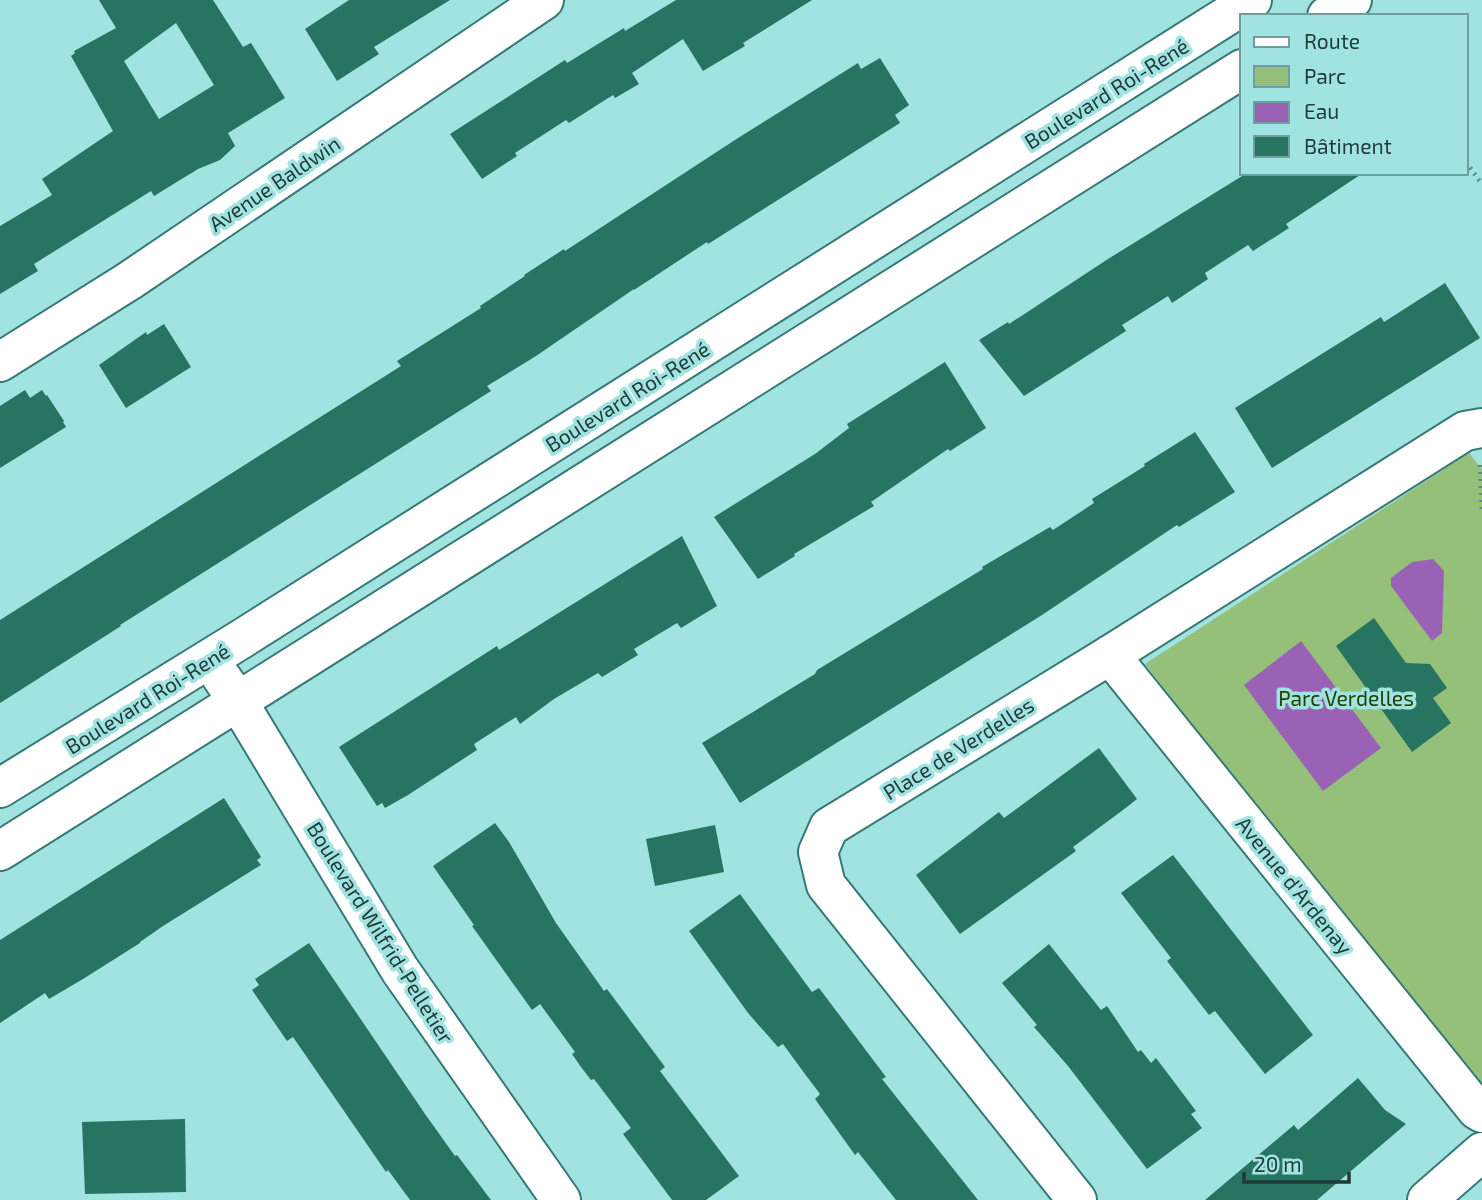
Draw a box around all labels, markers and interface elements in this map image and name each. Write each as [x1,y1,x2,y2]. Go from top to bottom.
legend [1240,14,1468,175]
text: Route [1304,28,1360,53]
street label: Boulevard Roi-René [1019,32,1193,154]
text: Parc [1304,63,1346,88]
text: Eau [1304,98,1339,123]
street label: Avenue Baldwin [204,130,344,236]
text: Bâtiment [1304,133,1392,158]
street label: Boulevard Roi-René [540,335,714,457]
street label: Boulevard Roi-René [60,637,234,759]
park label: Parc Verdelles [1278,685,1414,710]
street label: Place de Verdelles [878,692,1038,804]
street label: Avenue d'Ardenay [1232,811,1358,959]
street label: Boulevard Wilfrid-Pelletier [303,817,460,1048]
scale bar [1244,1140,1349,1184]
text: 20 m [1254,1151,1302,1176]

